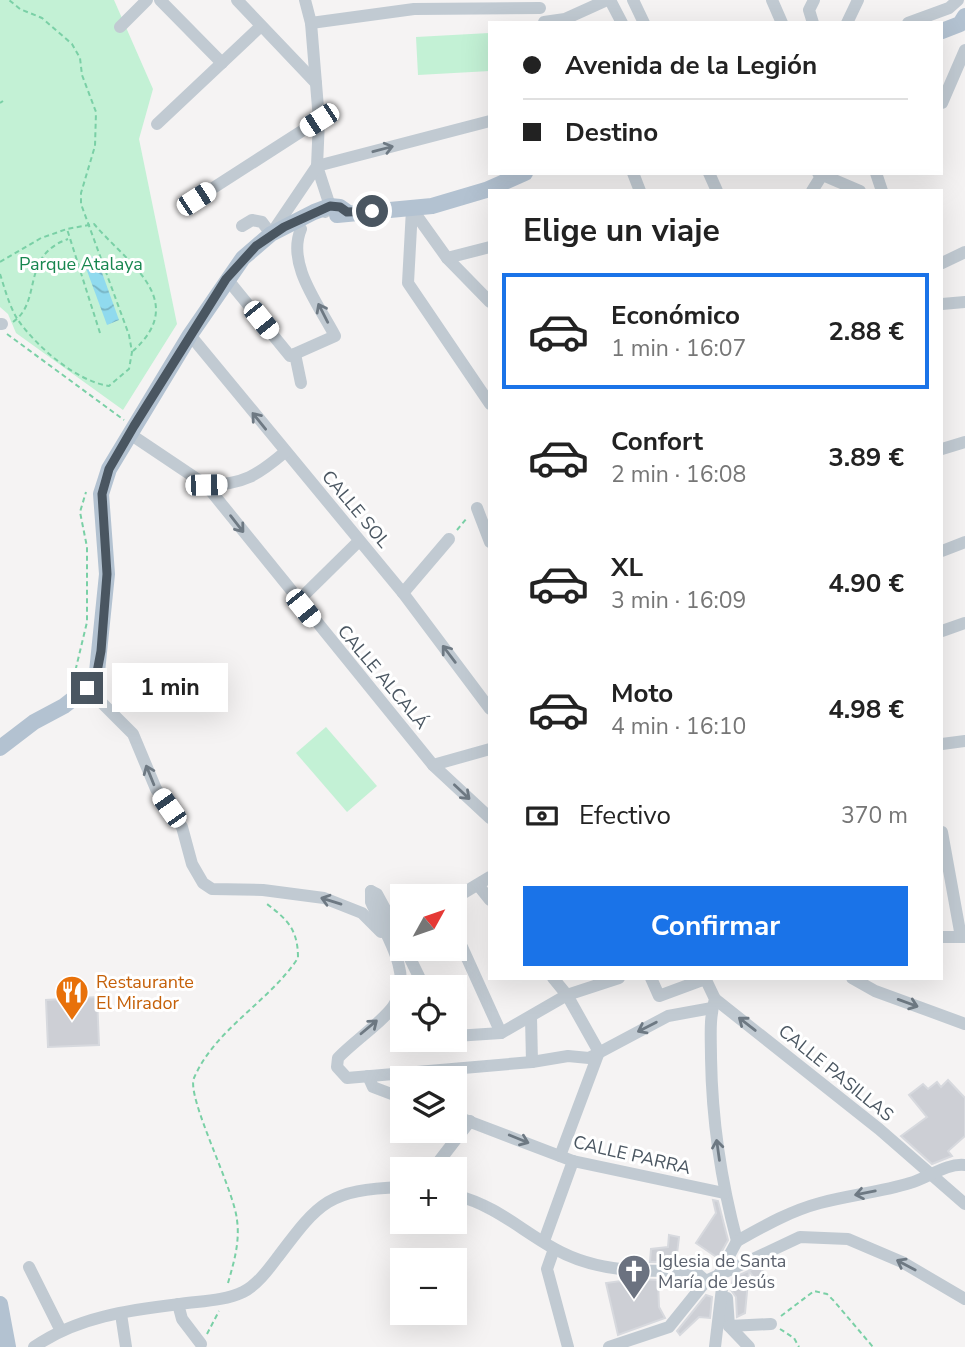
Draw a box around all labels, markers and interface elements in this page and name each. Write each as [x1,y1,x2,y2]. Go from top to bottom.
text: Avenida de la Legión [565,48,817,83]
car [296,100,343,140]
text: Destino [565,115,658,150]
one-way arrow [371,142,394,155]
car [173,179,220,219]
route start [356,195,388,227]
text: Elige un viaje [523,209,720,252]
park label: Parque Atalaya [19,252,143,276]
car [240,297,283,343]
text: Económico [611,298,740,333]
icon: car [527,300,590,363]
one-way arrow [316,303,330,324]
text: 2.88 € [828,314,904,349]
text: 1 min · 16:07 [611,333,746,364]
one-way arrow [252,412,267,430]
text: Confort [611,424,703,459]
icon: car [527,426,590,489]
text: 3.89 € [828,440,904,475]
text: 2 min · 16:08 [611,459,746,490]
street label: CALLE SOL [317,465,396,553]
car [185,474,228,496]
one-way arrow [229,515,245,533]
text: XL [611,550,643,585]
icon: car [527,552,590,615]
text: 4.90 € [828,566,904,601]
car [282,585,325,631]
text: 3 min · 16:09 [611,585,746,616]
street label: CALLE ALCALÁ [332,620,434,734]
one-way arrow [441,646,456,664]
callout: 1 min [112,664,227,712]
route end [71,672,103,704]
text: 1 min [140,672,200,703]
text: Moto [611,676,673,711]
icon: car [527,678,590,741]
text: 4.98 € [828,692,904,727]
text: 4 min · 16:10 [611,711,746,742]
one-way arrow [143,765,156,787]
one-way arrow [453,783,470,800]
car [149,785,190,831]
icon: cash [523,797,561,835]
text: Efectivo [579,798,671,833]
text: 370 m [841,800,908,831]
north arrow [390,884,467,961]
map controls [390,884,467,1325]
button: Confirmar [523,886,908,966]
one-way arrow [320,893,342,906]
place label: Restaurante El Mirador [96,970,194,1015]
restaurant icon: Restaurante El Mirador [53,973,91,1022]
button: locate [390,975,467,1052]
one-way arrow [896,998,918,1010]
one-way arrow [738,1017,757,1032]
one-way arrow [360,1019,378,1035]
street label: CALLE PASILLAS [773,1019,899,1127]
one-way arrow [637,1021,658,1034]
button: layers [390,1066,467,1143]
street label: CALLE PARRA [571,1130,693,1180]
one-way arrow [508,1134,530,1147]
one-way arrow [712,1139,725,1162]
button: + [390,1157,467,1234]
one-way arrow [854,1187,877,1201]
button: − [390,1248,467,1325]
place label: Iglesia de Santa María de Jesús [658,1249,786,1294]
church icon: Iglesia de Santa María de Jesús [615,1252,653,1301]
one-way arrow [896,1258,917,1271]

